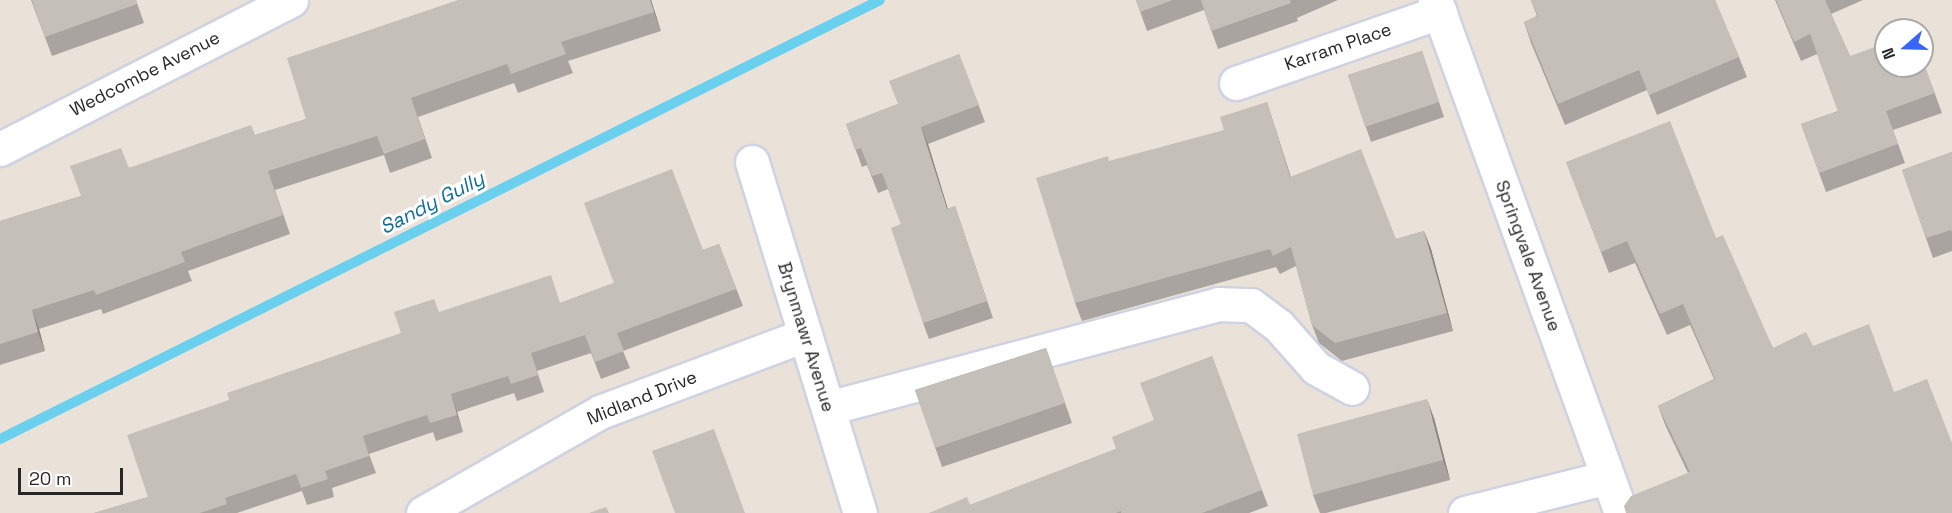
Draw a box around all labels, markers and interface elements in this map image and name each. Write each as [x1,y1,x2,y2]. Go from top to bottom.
north arrow [1874,18,1934,78]
street label: Karram Place [1282,19,1394,75]
street label: Wedcombe Avenue [66,27,224,121]
text: N [1877,45,1900,62]
water label: Sandy Gully [376,166,488,240]
street label: Springvale Avenue [1491,177,1565,335]
street label: Brynmawr Avenue [773,259,839,415]
street label: Midland Drive [584,366,700,430]
scale bar [21,456,126,494]
text: 20 m [29,467,72,490]

